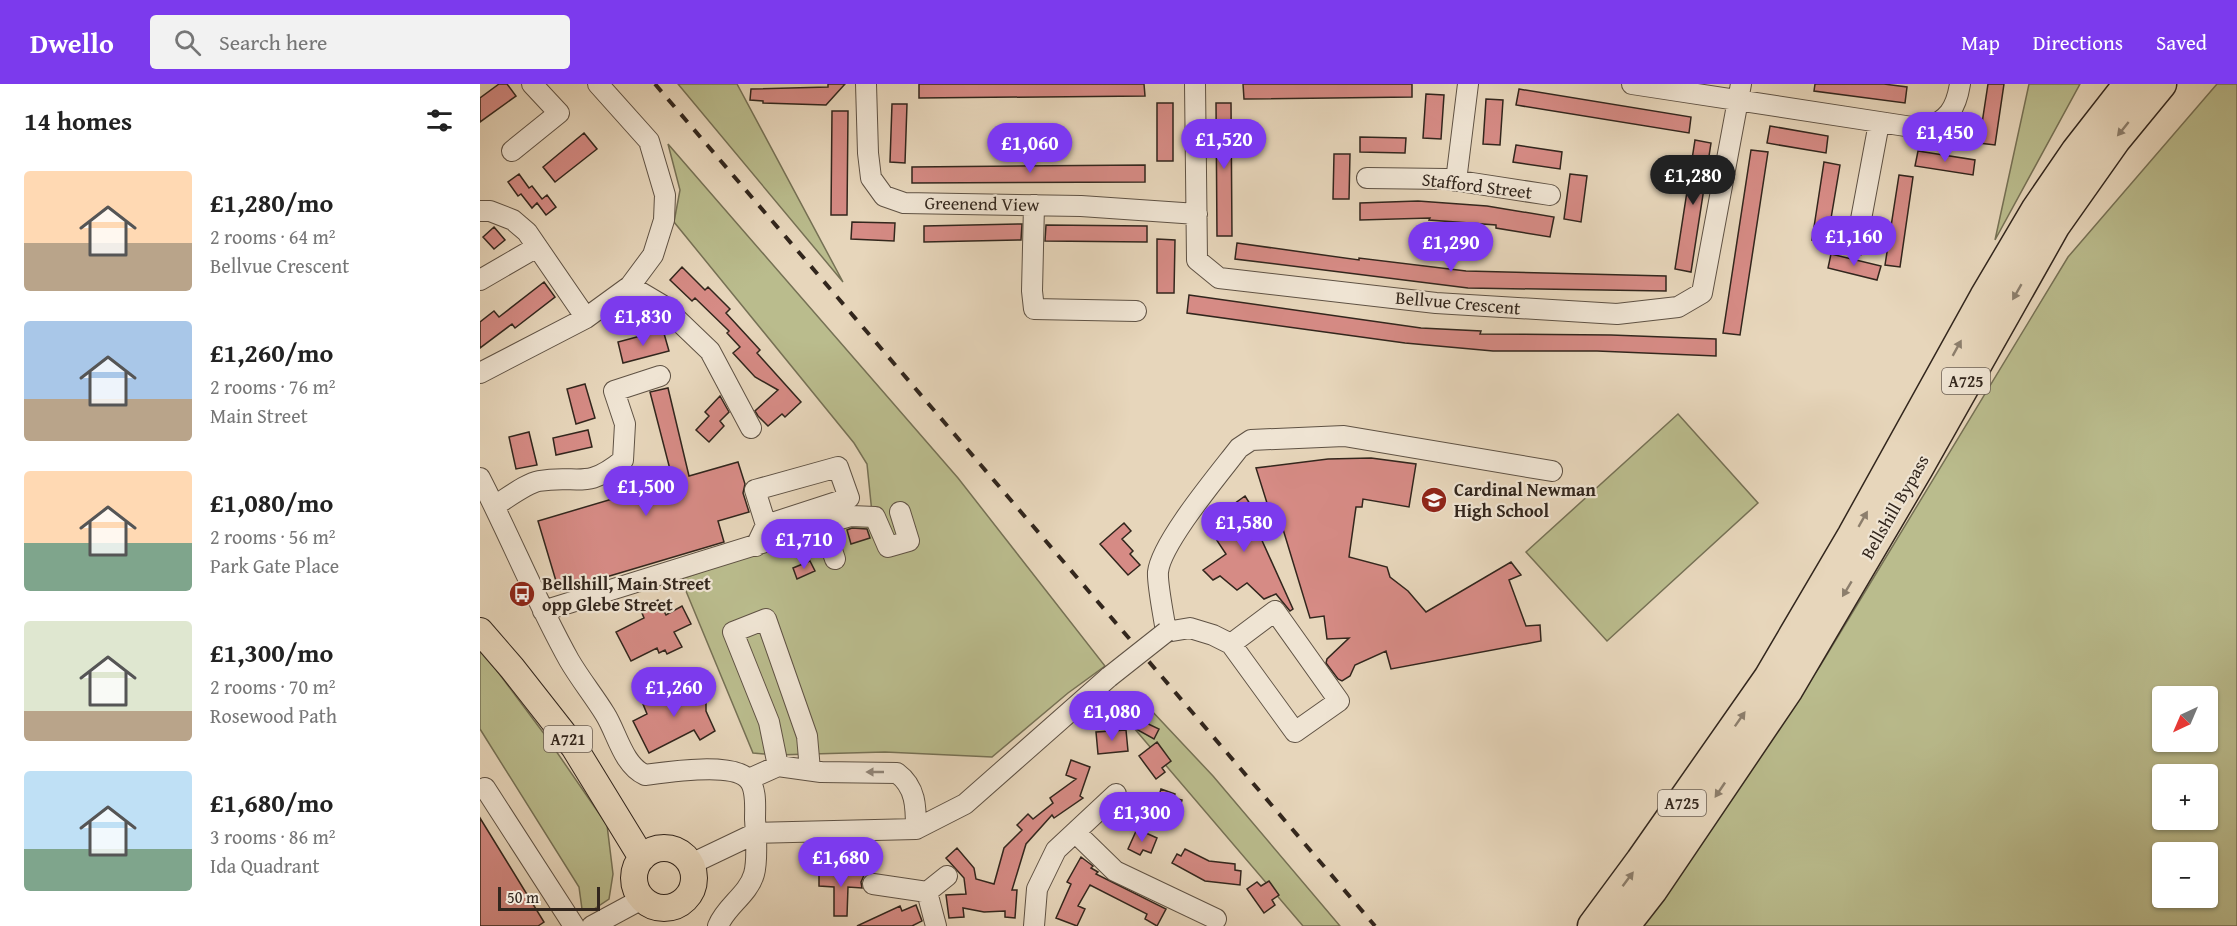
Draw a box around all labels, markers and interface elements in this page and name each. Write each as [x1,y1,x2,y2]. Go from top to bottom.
search box [150,15,570,69]
text: Dwello [30,22,114,63]
icon: search [171,26,204,59]
text: Search here [219,26,327,58]
text: Map [1961,27,2000,58]
text: Directions [2033,27,2123,58]
text: Saved [2156,27,2207,58]
text: 14 homes [24,101,132,140]
icon: filters [423,104,456,137]
pin: £1,450 [1896,112,1994,163]
text: £1,450 [1916,117,1974,146]
pin: £1,520 [1175,119,1273,170]
one-way arrow [2117,121,2130,137]
pin: £1,060 [981,123,1079,174]
text: £1,520 [1195,124,1253,153]
text: £1,060 [1001,128,1059,157]
pin: £1,280 [1644,155,1742,206]
text: £1,280 [1664,160,1722,189]
street label: Stafford Street [1420,165,1534,206]
text: £1,280/mo [210,183,333,222]
street label: Greenend View [924,189,1040,218]
icon: home [72,195,144,267]
pin: £1,160 [1805,216,1903,267]
text: £1,160 [1825,221,1883,250]
text: 2 rooms · 64 m² [210,222,336,251]
pin: £1,290 [1402,222,1500,273]
text: £1,290 [1422,227,1480,256]
text: Bellvue Crescent [210,251,349,280]
street label: Bellvue Crescent [1394,284,1522,321]
one-way arrow [2012,284,2022,301]
pin: £1,830 [594,296,692,347]
text: £1,830 [614,301,672,330]
text: £1,260/mo [210,333,333,372]
one-way arrow [1952,339,1962,356]
icon: home [72,345,144,417]
road number: A725 [1942,368,1990,394]
text: 2 rooms · 76 m² [210,372,336,401]
text: Main Street [210,401,308,430]
street label: Bellshill Bypass [1854,449,1935,564]
pin: £1,500 [597,466,695,517]
text: £1,500 [617,471,675,500]
place label: Cardinal Newman High School [1454,476,1596,524]
text: £1,080/mo [210,483,333,522]
school or university icon: Cardinal Newman High School [1419,485,1449,515]
icon: home [72,495,144,567]
pin: £1,580 [1195,502,1293,553]
text: £1,580 [1215,507,1273,536]
one-way arrow [1857,511,1868,527]
pin: £1,710 [755,519,853,570]
text: 2 rooms · 56 m² [210,522,336,551]
text: £1,710 [775,524,833,553]
text: Park Gate Place [210,551,339,580]
place label: Bellshill, Main Street opp Glebe Street [542,570,711,618]
bus stop icon: Bellshill, Main Street opp Glebe Street [507,579,537,609]
one-way arrow [1842,581,1853,597]
text: £1,300/mo [210,633,333,672]
icon: home [72,645,144,717]
pin: £1,260 [625,667,723,718]
text: 2 rooms · 70 m² [210,672,336,701]
text: £1,260 [645,672,703,701]
north arrow [2152,686,2218,752]
map controls [2152,686,2218,908]
pin: £1,080 [1063,691,1161,742]
text: £1,080 [1083,696,1141,725]
text: Rosewood Path [210,701,337,730]
one-way arrow [1734,712,1746,728]
road number: A721 [544,726,592,752]
button: + [2152,764,2218,830]
one-way arrow [866,767,885,777]
one-way arrow [1715,782,1726,798]
text: £1,680/mo [210,783,333,822]
road number: A725 [1658,790,1706,816]
pin: £1,300 [1093,792,1191,843]
icon: home [72,795,144,867]
text: £1,300 [1113,797,1171,826]
text: 3 rooms · 86 m² [210,822,336,851]
pin: £1,680 [792,837,890,888]
text: £1,680 [812,842,870,871]
button: − [2152,842,2218,908]
text: Ida Quadrant [210,851,320,880]
one-way arrow [1622,871,1634,887]
scale bar [498,884,600,912]
text: 50 m [507,885,539,909]

